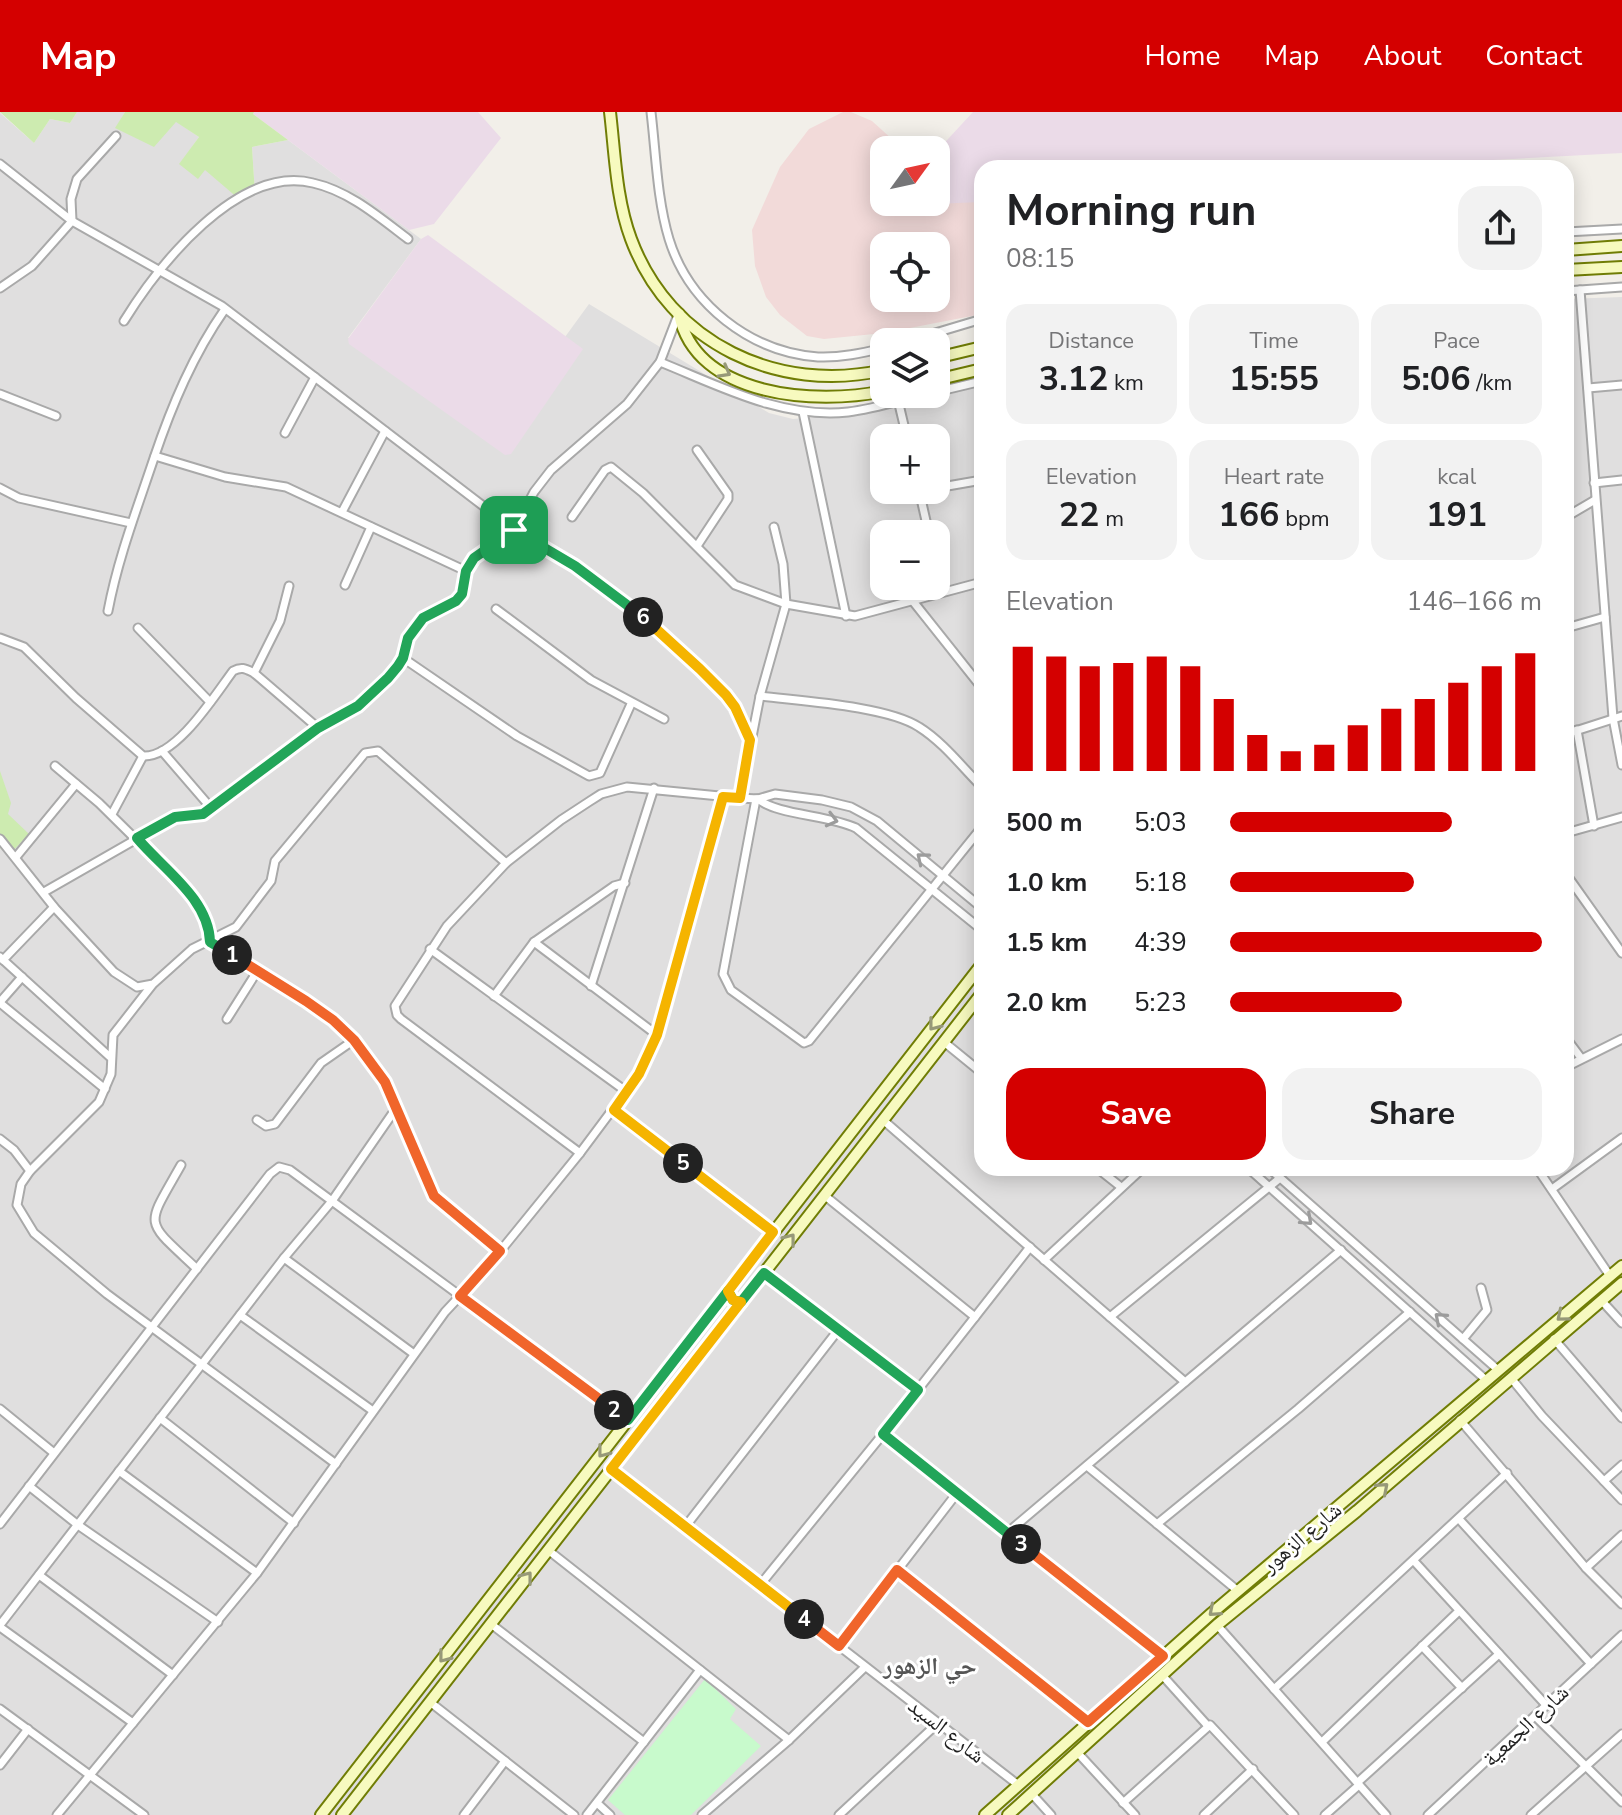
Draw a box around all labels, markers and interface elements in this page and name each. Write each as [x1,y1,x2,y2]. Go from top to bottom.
text: Map [40,31,117,82]
text: Home [1145,37,1220,75]
text: Map [1264,37,1319,75]
text: About [1363,37,1441,75]
text: Contact [1485,37,1582,75]
north arrow [870,136,950,216]
map controls [870,136,950,600]
text: Morning run [1006,181,1256,241]
button: share [1458,186,1542,270]
button: locate [870,232,950,312]
text: 08:15 [1006,241,1074,276]
text: Distance [1049,326,1134,356]
text: Time [1250,326,1298,356]
text: Pace [1433,326,1480,356]
button: layers [870,328,950,408]
text: 3.12 [1039,356,1108,402]
text: 15:55 [1229,356,1319,402]
text: 5:06 [1401,356,1471,402]
one-way arrow [716,362,731,378]
text: km [1108,368,1144,398]
text: /km [1471,368,1512,398]
button: + [870,424,950,504]
text: Elevation [1046,462,1137,492]
text: Heart rate [1224,462,1324,492]
text: kcal [1437,462,1476,492]
text: 22 [1059,492,1099,538]
text: 166 [1218,492,1280,538]
text: 191 [1426,492,1487,538]
pin [480,496,548,564]
text: m [1099,504,1124,534]
text: bpm [1280,504,1330,534]
icon: arrive [492,508,536,552]
button: − [870,520,950,600]
text: Elevation [1006,584,1114,619]
text: 146–166 m [1406,584,1542,619]
pin: 6 [623,597,663,637]
text: 6 [636,602,650,632]
text: 500 m [1006,805,1083,840]
text: 5:03 [1134,805,1187,840]
one-way arrow [825,810,839,827]
one-way arrow [917,853,931,868]
text: 1.0 km [1006,865,1087,900]
text: 5:18 [1134,865,1187,900]
text: 1.5 km [1006,925,1087,960]
text: 4:39 [1134,925,1187,960]
pin: 1 [212,935,252,975]
text: 1 [225,940,239,970]
text: 2.0 km [1006,985,1087,1020]
text: 5:23 [1134,985,1187,1020]
one-way arrow [929,1016,944,1030]
button: Save [1006,1068,1266,1160]
button: Share [1282,1068,1542,1160]
pin: 5 [663,1143,703,1183]
text: 5 [676,1148,690,1178]
one-way arrow [1297,1210,1312,1225]
one-way arrow [781,1233,795,1248]
one-way arrow [1557,1306,1571,1321]
one-way arrow [1434,1313,1449,1328]
pin: 2 [594,1390,634,1430]
text: 2 [607,1395,621,1425]
one-way arrow [598,1443,613,1457]
one-way arrow [1374,1483,1389,1498]
street label: شارع الزهور [1254,1495,1348,1581]
pin: 3 [1001,1524,1041,1564]
text: 3 [1014,1529,1028,1559]
one-way arrow [518,1571,532,1586]
pin: 4 [784,1599,824,1639]
one-way arrow [1209,1601,1224,1616]
text: 4 [797,1604,811,1634]
one-way arrow [439,1648,453,1663]
district label: حي الزهور [882,1650,977,1685]
street label: شارع الجمعية [1476,1678,1575,1774]
street label: شارع السيد [902,1691,991,1770]

